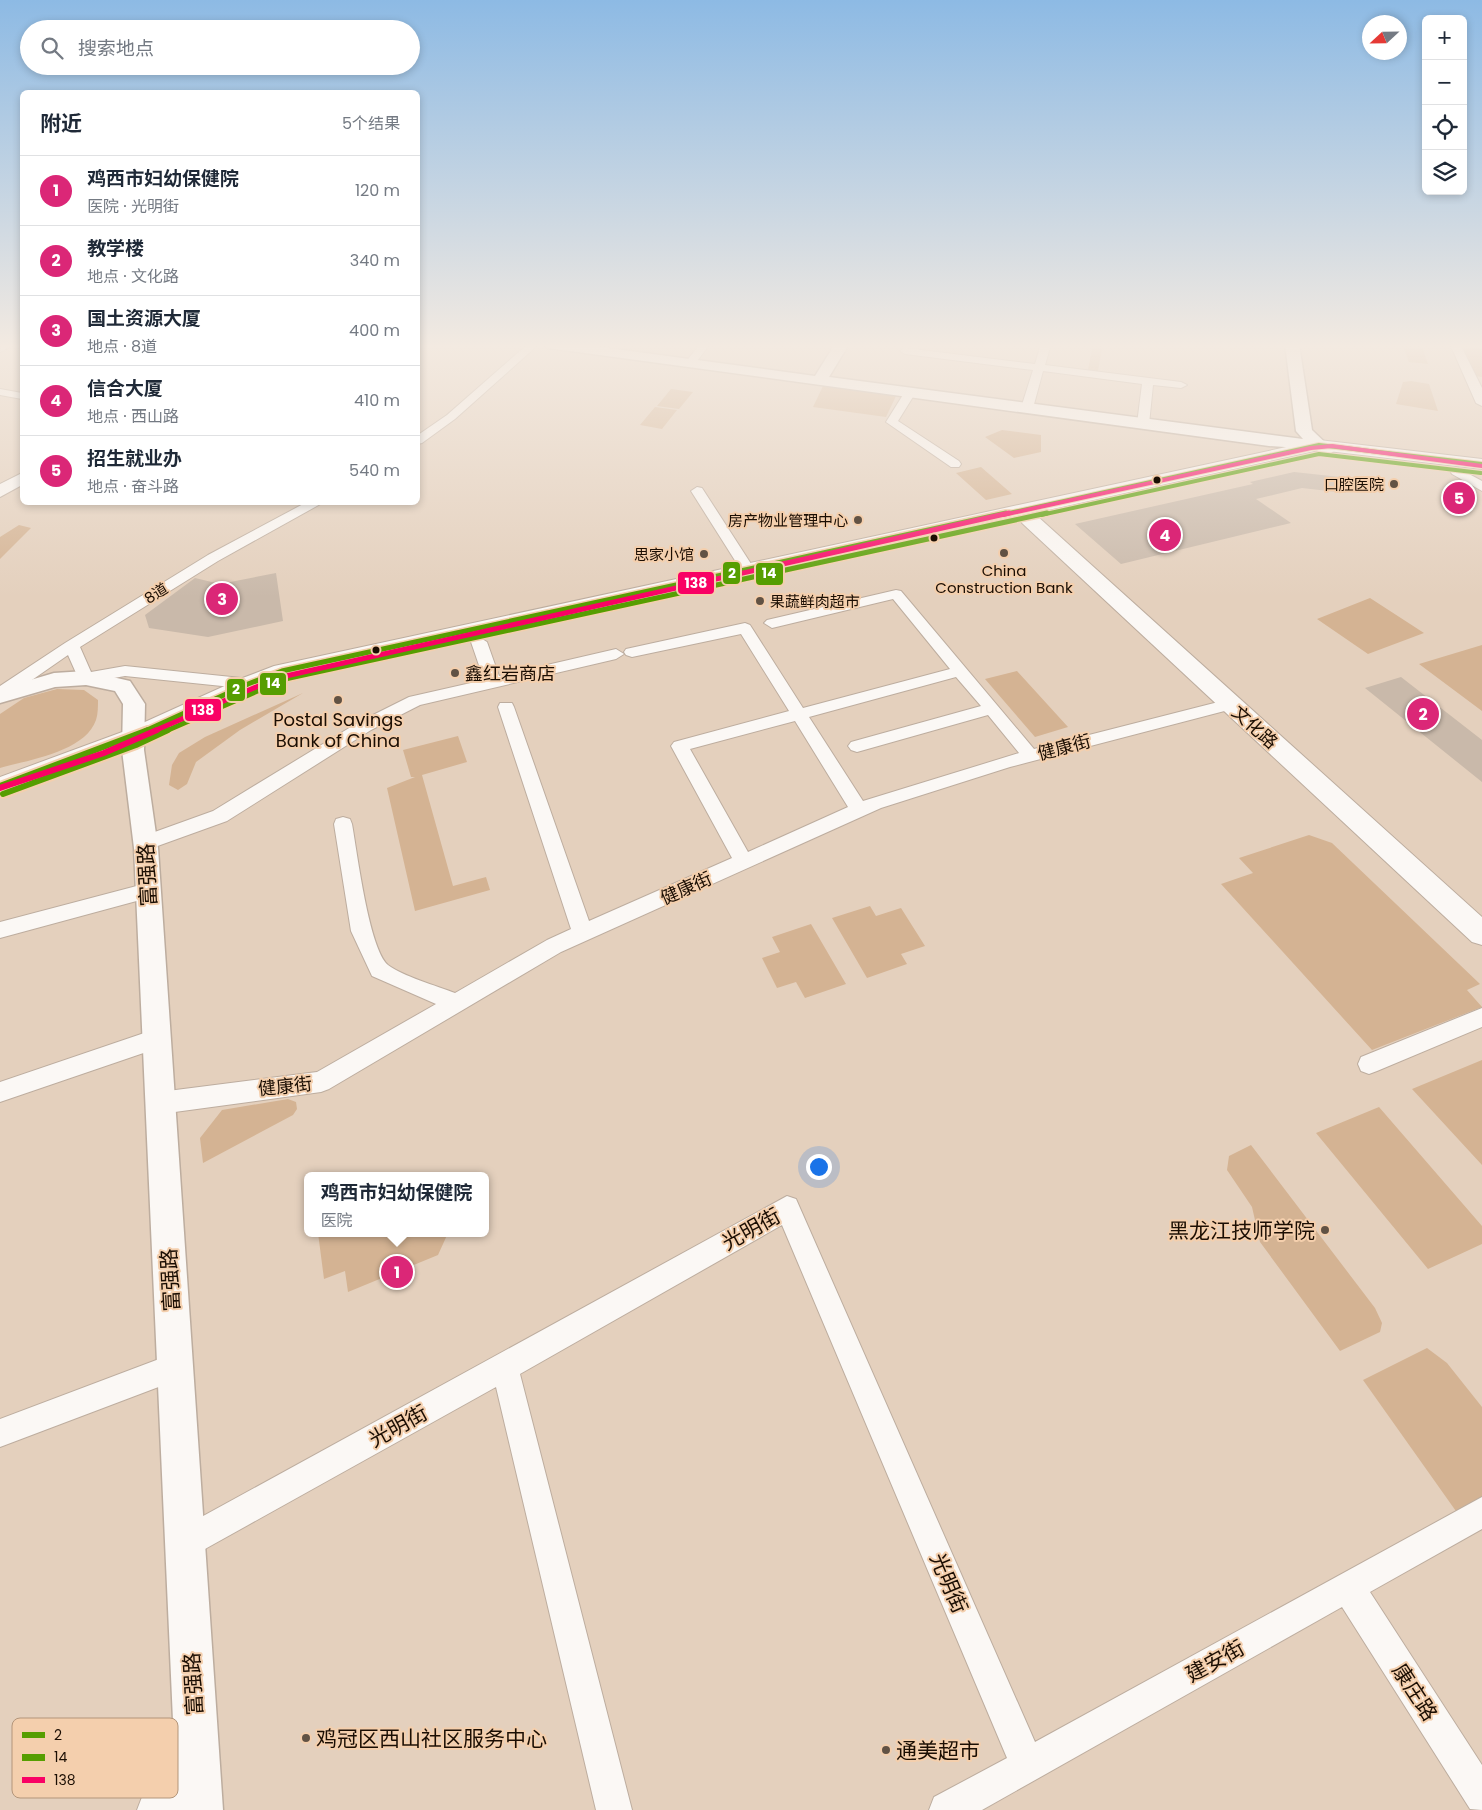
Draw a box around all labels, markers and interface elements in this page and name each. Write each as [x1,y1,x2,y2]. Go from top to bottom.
north arrow [1362,15,1407,60]
map controls [1422,15,1467,195]
button: + [1422,15,1467,60]
search box [20,20,420,75]
icon: search [38,34,66,62]
text: 搜索地点 [78,35,154,62]
button: − [1422,60,1467,105]
button: locate [1422,105,1467,150]
text: 附近 [40,109,82,138]
text: 5个结果 [342,112,400,135]
button: layers [1422,150,1467,195]
text: 鸡西市妇幼保健院 [87,165,239,192]
text: 1 [53,179,59,202]
text: 120 m [355,179,400,202]
text: 医院 · 光明街 [87,195,179,218]
text: 教学楼 [87,235,144,262]
text: 2 [51,249,61,272]
text: 340 m [350,249,400,272]
text: 地点 · 文化路 [87,265,179,288]
text: 国土资源大厦 [87,305,201,332]
text: 3 [51,319,61,342]
text: 400 m [349,319,400,342]
text: 地点 · 8道 [87,335,157,358]
text: 信合大厦 [87,375,163,402]
text: 4 [51,389,61,412]
text: 410 m [354,389,400,412]
text: 地点 · 西山路 [87,405,179,428]
text: 招生就业办 [87,445,182,472]
text: 5 [51,459,61,482]
text: 540 m [349,459,400,482]
place label: 口腔医院 [1324,474,1384,495]
text: 地点 · 奋斗路 [87,475,179,498]
unlabelled marker [1152,475,1162,485]
marker: 口腔医院 [1388,478,1400,490]
pin: 5 [1443,479,1475,517]
place label: 房产物业管理中心 [728,510,848,531]
marker: 房产物业管理中心 [852,514,864,526]
pin: 4 [1149,516,1181,554]
unlabelled marker [929,533,939,543]
place label: 思家小馆 [634,544,694,565]
marker: China Construction Bank [998,547,1010,559]
marker: 思家小馆 [698,548,710,560]
place label: China Construction Bank [935,560,1073,598]
line badge: 2 [722,561,741,585]
line badge: 14 [755,562,784,586]
text: 2 [728,563,736,583]
text: 14 [762,563,776,583]
line badge: 138 [677,571,715,595]
text: 138 [685,573,707,593]
street label: 8道 [140,578,172,608]
pin: 3 [206,580,238,618]
place label: 果蔬鲜肉超市 [770,591,860,612]
marker: 果蔬鲜肉超市 [754,595,766,607]
unlabelled marker [371,645,381,655]
place label: 鑫红岩商店 [465,661,555,686]
marker: 鑫红岩商店 [449,667,461,679]
line badge: 14 [259,672,287,696]
text: 14 [266,673,280,693]
line badge: 2 [226,678,246,702]
text: 2 [232,679,240,699]
marker: Postal Savings Bank of China [332,694,344,706]
pin: 2 [1407,695,1439,733]
line badge: 138 [184,698,222,722]
text: 138 [192,700,214,720]
street label: 文化路 [1227,700,1283,754]
place label: Postal Savings Bank of China [273,707,403,753]
street label: 健康街 [1035,728,1093,766]
street label: 富强路 [131,843,163,907]
street label: 健康街 [656,866,716,910]
street label: 健康街 [257,1071,313,1101]
your location [806,1154,832,1180]
popup [304,1172,489,1237]
text: 鸡西市妇幼保健院 [320,1179,473,1206]
street label: 光明街 [716,1201,786,1257]
text: 医院 [320,1209,353,1232]
place label: 黑龙江技师学院 [1168,1216,1315,1245]
marker: 黑龙江技师学院 [1319,1224,1331,1236]
street label: 富强路 [154,1248,186,1312]
pin: 1 [381,1253,413,1291]
street label: 光明街 [363,1398,433,1454]
street label: 光明街 [923,1548,975,1618]
street label: 建安街 [1180,1633,1250,1689]
street label: 富强路 [177,1652,209,1716]
street label: 康庄路 [1386,1658,1444,1726]
legend [12,1718,178,1798]
place label: 鸡冠区西山社区服务中心 [316,1724,547,1753]
text: 2 [54,1725,62,1745]
marker: 鸡冠区西山社区服务中心 [300,1732,312,1744]
place label: 通美超市 [896,1736,980,1765]
marker: 通美超市 [880,1744,892,1756]
text: 14 [54,1747,67,1767]
text: 138 [54,1770,76,1790]

